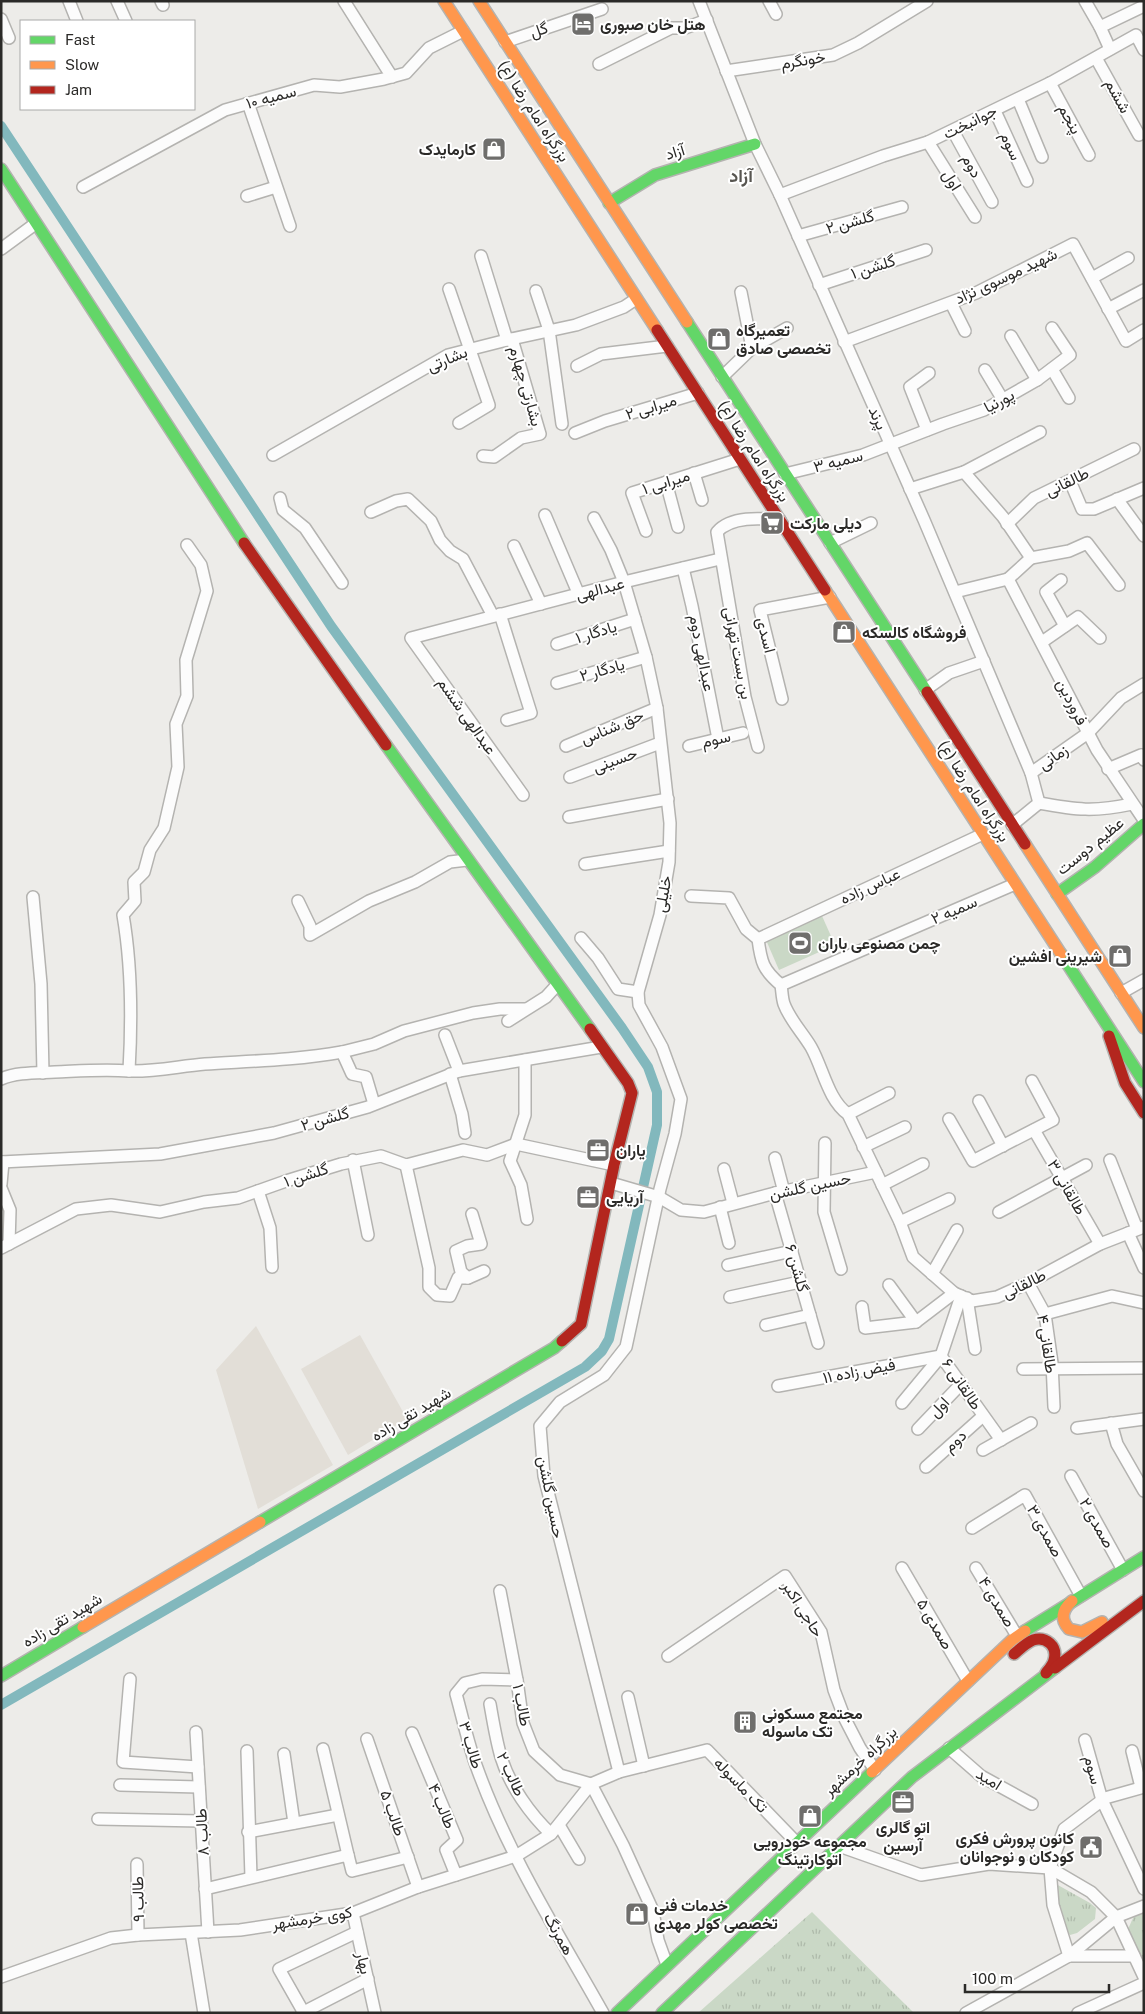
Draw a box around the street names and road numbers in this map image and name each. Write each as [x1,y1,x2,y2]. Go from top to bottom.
street label: گل [527,18,551,43]
street label: خونگرم [779,47,827,74]
street label: بزرگراه امام رضا (ع) [492,57,574,166]
street label: ششم [1100,76,1135,117]
street label: سمیه ۱۰ [244,81,298,113]
street label: جوانبخت [940,101,1001,144]
street label: پنجم [1052,101,1086,138]
street label: سوم [995,129,1026,164]
street label: آزاد [663,140,689,165]
street label: دوم [957,151,986,182]
street label: اول [938,166,966,194]
street label: گلشن ۲ [824,206,877,239]
street label: شهید موسوی نژاد [952,244,1061,309]
street label: گلشن ۱ [848,251,898,284]
street label: بشارتی [424,342,470,377]
street label: بشارتی چهارم [504,344,547,429]
street label: پورنیا [980,385,1019,419]
street label: میرابی ۲ [623,390,679,425]
street label: بزرگراه امام رضا (ع) [712,397,794,506]
street label: پرند [863,403,891,433]
street label: سمیه ۳ [811,446,865,476]
street label: طالقانی [1042,463,1092,502]
street label: میرابی ۱ [640,466,692,499]
street label: عبدالهی [574,573,627,606]
street label: بن بست تهرانی [719,605,756,701]
street label: عبدالهی دوم [684,613,719,693]
street label: اسدی [751,615,780,655]
street label: یادگار ۱ [573,617,619,648]
street label: یادگار ۲ [577,655,627,686]
street label: عبدالهی ششم [433,674,501,759]
street label: فروردین [1051,676,1092,729]
street label: حق شناس [578,705,647,750]
street label: سوم [700,726,733,753]
street label: بزرگراه امام رضا (ع) [932,737,1014,846]
street label: زمانی [1034,740,1072,775]
street label: حسینی [590,743,640,778]
street label: عظیم دوست [1052,813,1128,880]
street label: عباس زاده [837,864,903,909]
street label: خلیلی [650,874,677,914]
street label: سمیه ۲ [928,892,980,928]
street label: گلشن ۲ [299,1103,352,1136]
street label: طالقانی ۳ [1043,1156,1090,1219]
street label: گلشن ۱ [281,1159,331,1192]
street label: حسین گلشن [767,1168,853,1205]
street label: گلشن ۶ [780,1242,813,1294]
street label: طالقانی [999,1265,1049,1304]
street label: طالقانی ۴ [1032,1313,1061,1375]
street label: فیض زاده ۱۱ [821,1355,897,1388]
street label: طالقانی ۶ [937,1355,986,1414]
street label: شهید تقی زاده [368,1383,455,1446]
street label: اول [925,1393,954,1422]
street label: دوم [940,1426,971,1457]
street label: حسین گلشن [533,1454,568,1540]
street label: صمدی ۲ [1075,1495,1119,1552]
street label: صمدی ۳ [1022,1502,1067,1561]
street label: صمدی ۴ [974,1573,1019,1631]
street label: حاجی اکبر [777,1577,828,1641]
street label: شهید تقی زاده [19,1589,106,1652]
street label: صمدی ۵ [912,1595,957,1653]
street label: طالب ۱ [509,1682,535,1728]
street label: طالب ۳ [455,1719,487,1771]
street label: بزرگراه خرمشهر [819,1722,901,1801]
street label: طالب ۲ [493,1749,529,1799]
street label: تک ماسوله [709,1753,772,1817]
street label: سوم [1079,1753,1106,1787]
street label: امید [973,1764,1005,1794]
street label: طالب ۴ [424,1781,460,1831]
street label: طالب ۵ [376,1787,410,1839]
street label: طالب ۸ [191,1808,213,1856]
street label: طالب ۹ [128,1876,148,1922]
street label: کوی خرمشهر [269,1902,354,1935]
street label: همرنگ [539,1910,578,1959]
street label: بهار [351,1949,376,1976]

